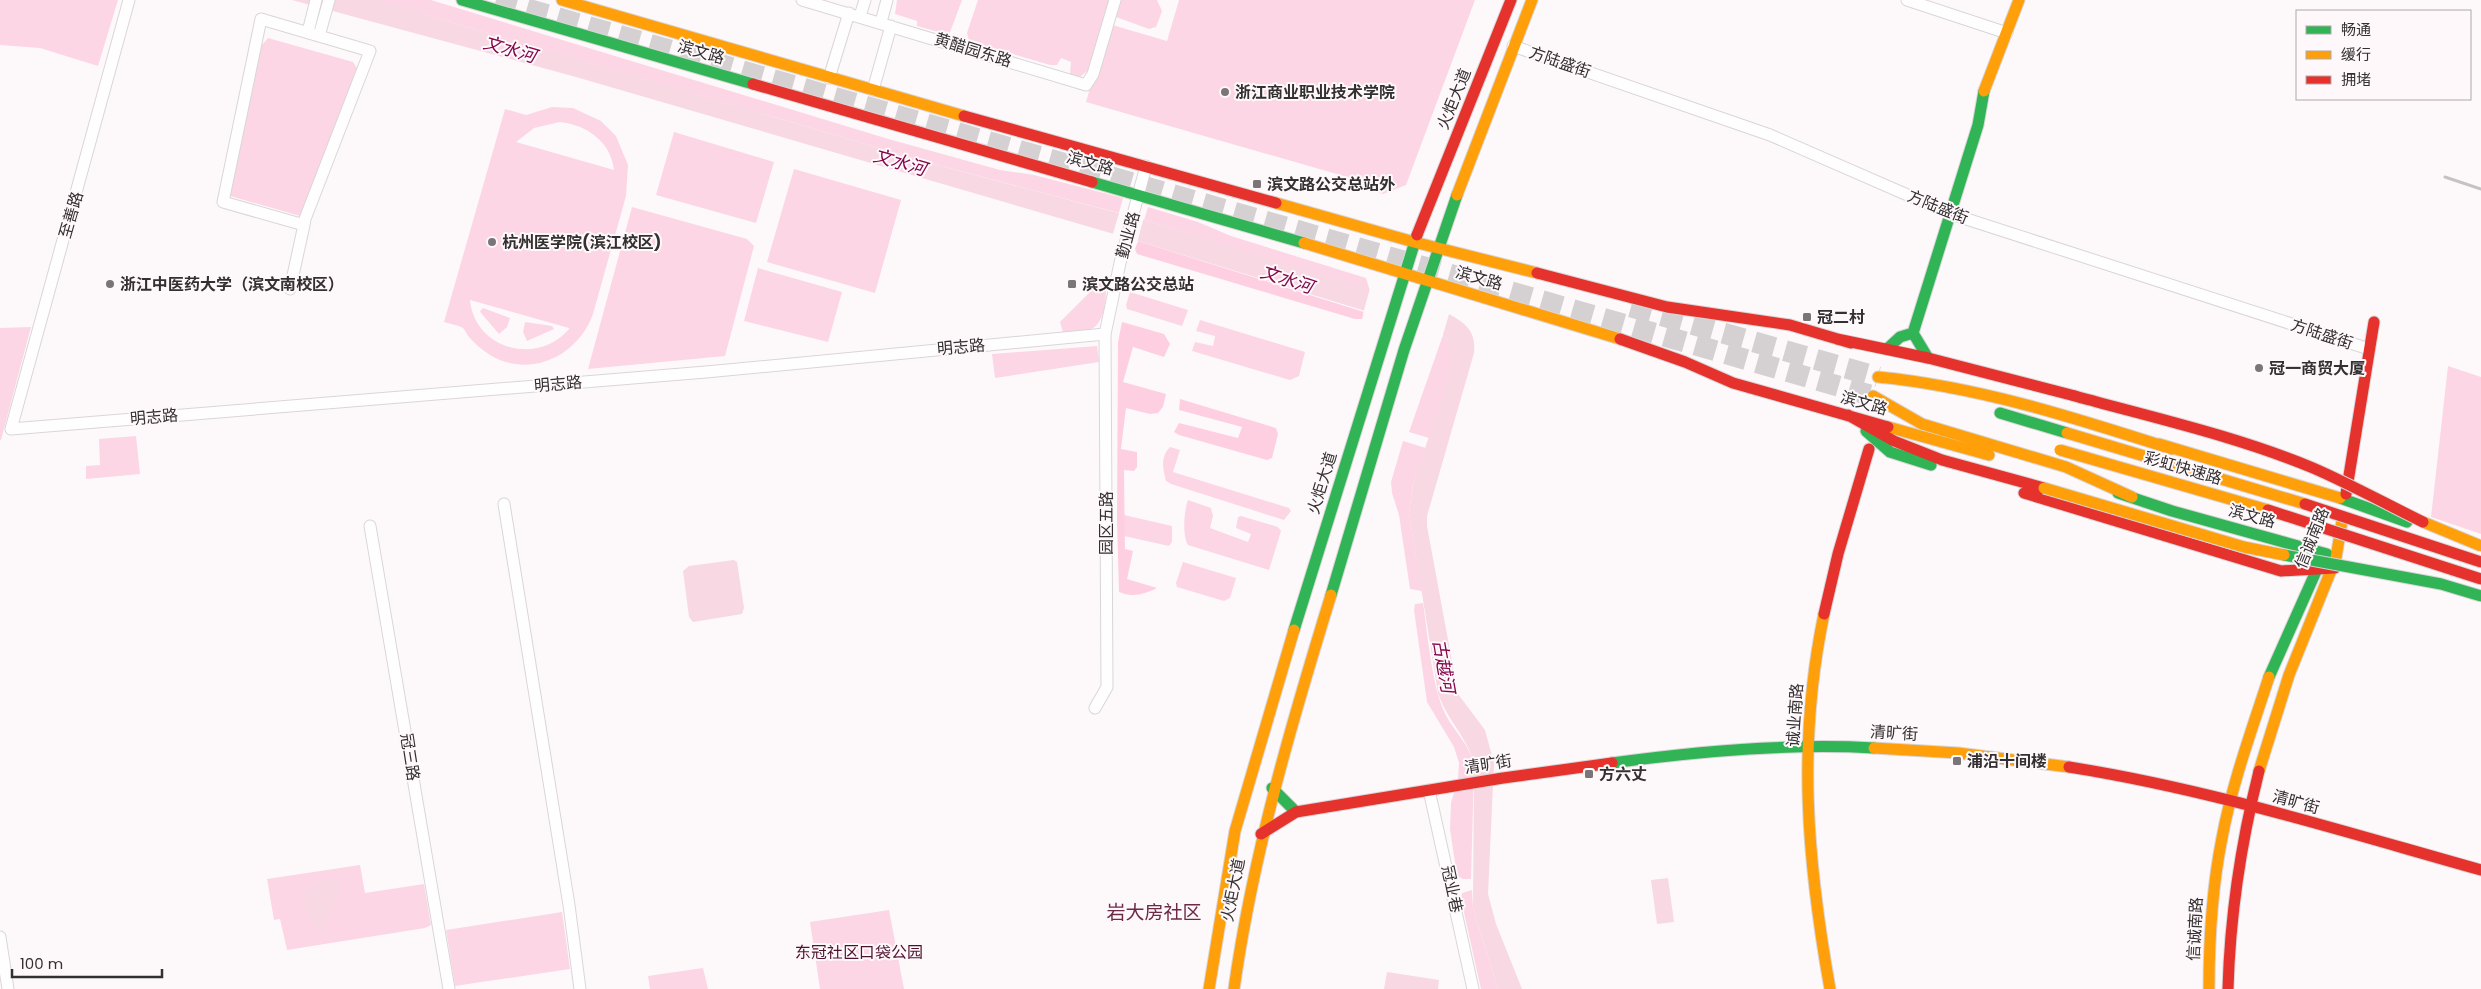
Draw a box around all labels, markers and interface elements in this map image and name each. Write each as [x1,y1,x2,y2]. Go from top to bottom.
legend [2296,10,2471,100]
text: 畅通 [2341,19,2371,40]
street label: 黄醋园东路 [931,27,1015,73]
water label: 文水河 [481,30,542,69]
street label: 滨文路 [675,34,727,70]
street label: 方陆盛街 [1526,41,1594,83]
text: 缓行 [2341,44,2371,65]
street label: 火炬大道 [1431,65,1477,133]
text: 拥堵 [2341,69,2371,90]
place label: 浙江商业职业技术学院 [1235,81,1395,104]
marker: 浙江商业职业技术学院 [1219,86,1231,98]
water label: 文水河 [871,143,932,182]
street label: 滨文路 [1064,145,1116,181]
place label: 滨文路公交总站外 [1267,173,1396,196]
marker: 滨文路公交总站外 [1251,178,1263,190]
street label: 方陆盛街 [1904,184,1972,230]
street label: 至善路 [53,189,89,241]
street label: 勤业路 [1111,209,1145,261]
place label: 杭州医学院(滨江校区) [502,231,661,254]
marker: 杭州医学院(滨江校区) [486,236,498,248]
water label: 文水河 [1257,259,1319,300]
street label: 滨文路 [1453,260,1505,296]
place label: 浙江中医药大学（滨文南校区） [120,273,344,296]
place label: 滨文路公交总站 [1082,273,1194,296]
marker: 浙江中医药大学（滨文南校区） [104,278,116,290]
marker: 滨文路公交总站 [1066,278,1078,290]
place label: 冠二村 [1817,306,1865,329]
marker: 冠二村 [1801,311,1813,323]
street label: 方陆盛街 [2288,313,2356,355]
street label: 明志路 [936,333,986,361]
place label: 冠一商贸大厦 [2269,357,2365,380]
marker: 冠一商贸大厦 [2253,362,2265,374]
street label: 明志路 [533,370,583,398]
street label: 滨文路 [1838,385,1890,421]
street label: 明志路 [129,403,179,431]
street label: 彩虹快速路 [2141,446,2225,490]
street label: 火炬大道 [1302,449,1342,517]
street label: 园区五路 [1095,491,1118,555]
street label: 滨文路 [2226,499,2278,533]
street label: 信诚南路 [2289,504,2335,572]
water label: 古越河 [1427,637,1462,698]
street label: 诚业南路 [1781,682,1809,748]
street label: 清旷街 [1869,720,1919,746]
street label: 冠三路 [395,731,425,783]
street label: 清旷街 [1462,749,1514,779]
place label: 浦沿十间楼 [1967,750,2047,773]
marker: 浦沿十间楼 [1951,755,1963,767]
place label: 方六丈 [1599,763,1647,786]
marker: 方六丈 [1583,768,1595,780]
street label: 清旷街 [2270,785,2322,819]
street label: 火炬大道 [1216,856,1250,924]
street label: 冠业巷 [1436,863,1468,915]
street label: 信诚南路 [2182,896,2208,962]
district label: 岩大房社区 [1106,899,1202,926]
park label: 东冠社区口袋公园 [795,941,923,964]
scale bar [12,946,162,978]
text: 100 m [20,953,63,974]

